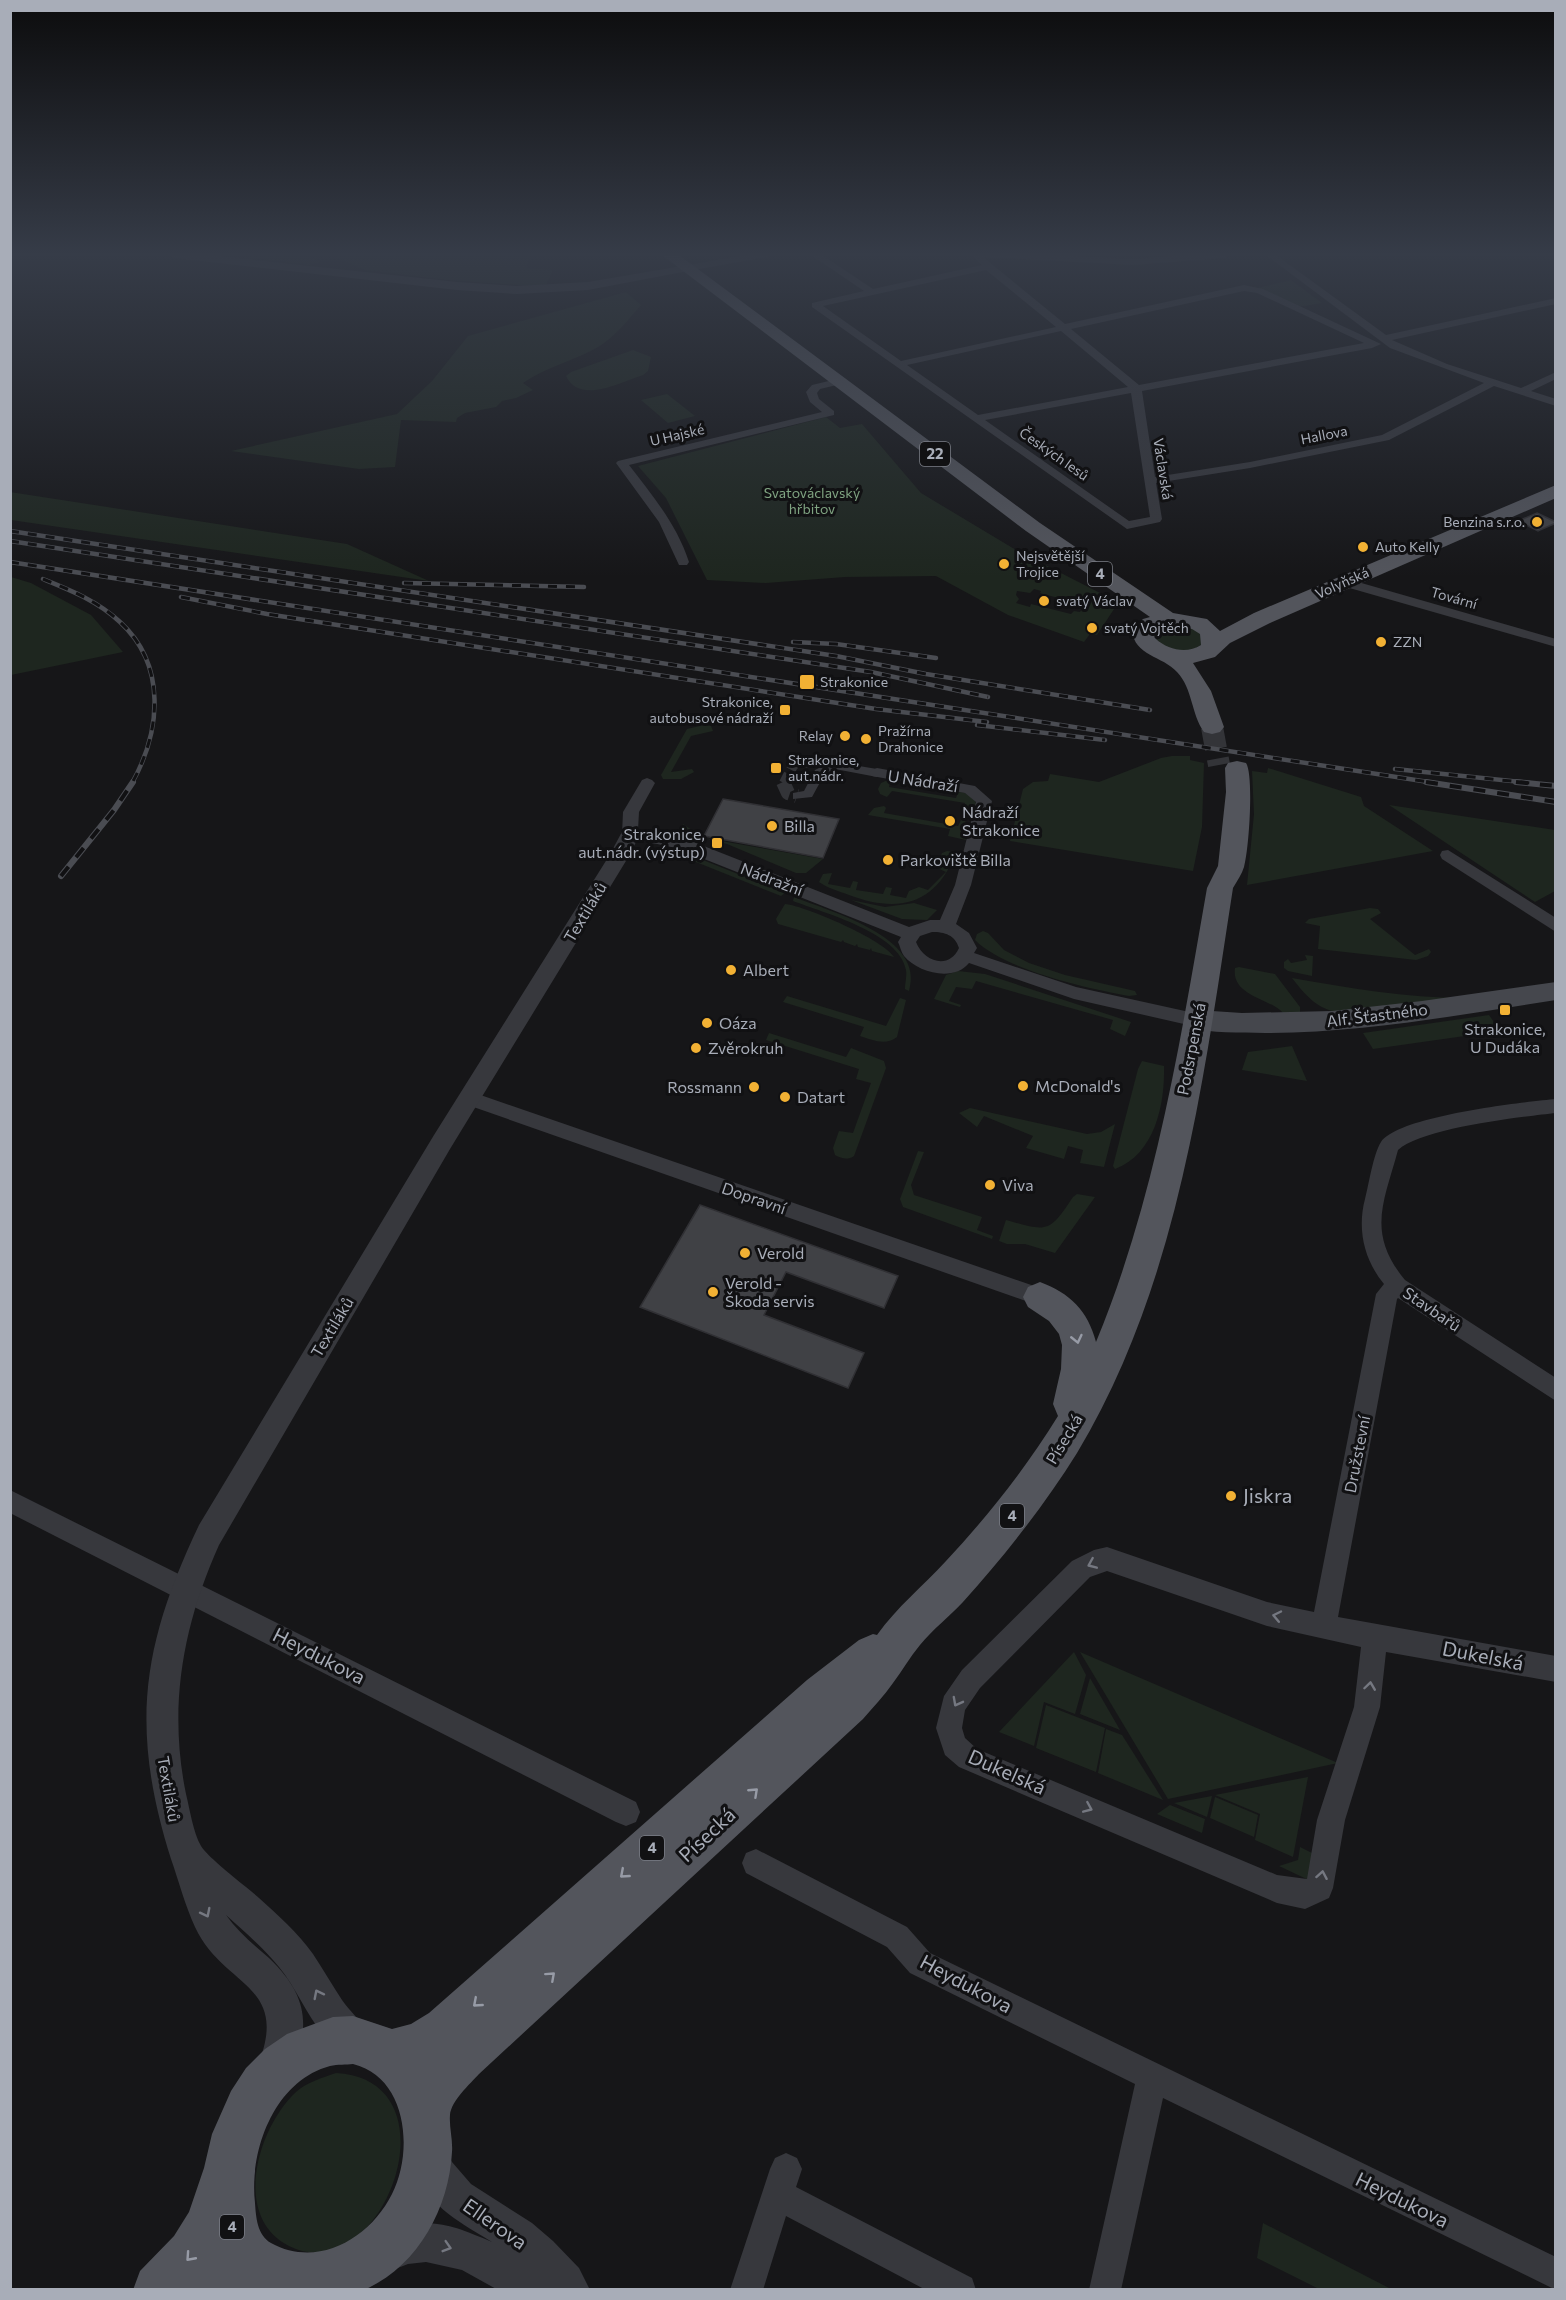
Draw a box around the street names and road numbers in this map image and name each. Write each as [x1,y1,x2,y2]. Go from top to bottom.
street label: U Hajské [648,420,706,449]
street label: Hallova [1299,422,1349,447]
street label: Českých lesů [1016,423,1092,484]
street label: Václavská [1150,437,1177,501]
road number: 22 [920,442,950,466]
road number: 4 [1088,562,1112,586]
street label: Volyňská [1312,563,1371,602]
street label: Tovární [1429,583,1480,612]
street label: U Nádraží [887,766,961,796]
street label: Nádražní [738,858,807,899]
street label: Textiláků [559,878,610,945]
street label: Alf. Šťastného [1325,999,1429,1030]
street label: Podsrpenská [1172,1001,1209,1097]
street label: Dopravní [720,1178,790,1218]
street label: Stavbařů [1400,1282,1465,1335]
street label: Textiláků [306,1293,357,1360]
street label: Písecká [1041,1410,1086,1467]
street label: Družstevní [1340,1413,1373,1494]
road number: 4 [1000,1504,1024,1528]
street label: Heydukova [269,1622,370,1689]
street label: Dukelská [1441,1635,1526,1675]
street label: Dukelská [965,1743,1050,1799]
street label: Textiláků [154,1754,185,1823]
street label: Písecká [673,1802,740,1866]
road number: 4 [640,1836,664,1860]
street label: Heydukova [916,1949,1017,2017]
street label: Heydukova [1352,2166,1453,2232]
street label: Ellerova [459,2193,532,2254]
road number: 4 [220,2215,244,2239]

